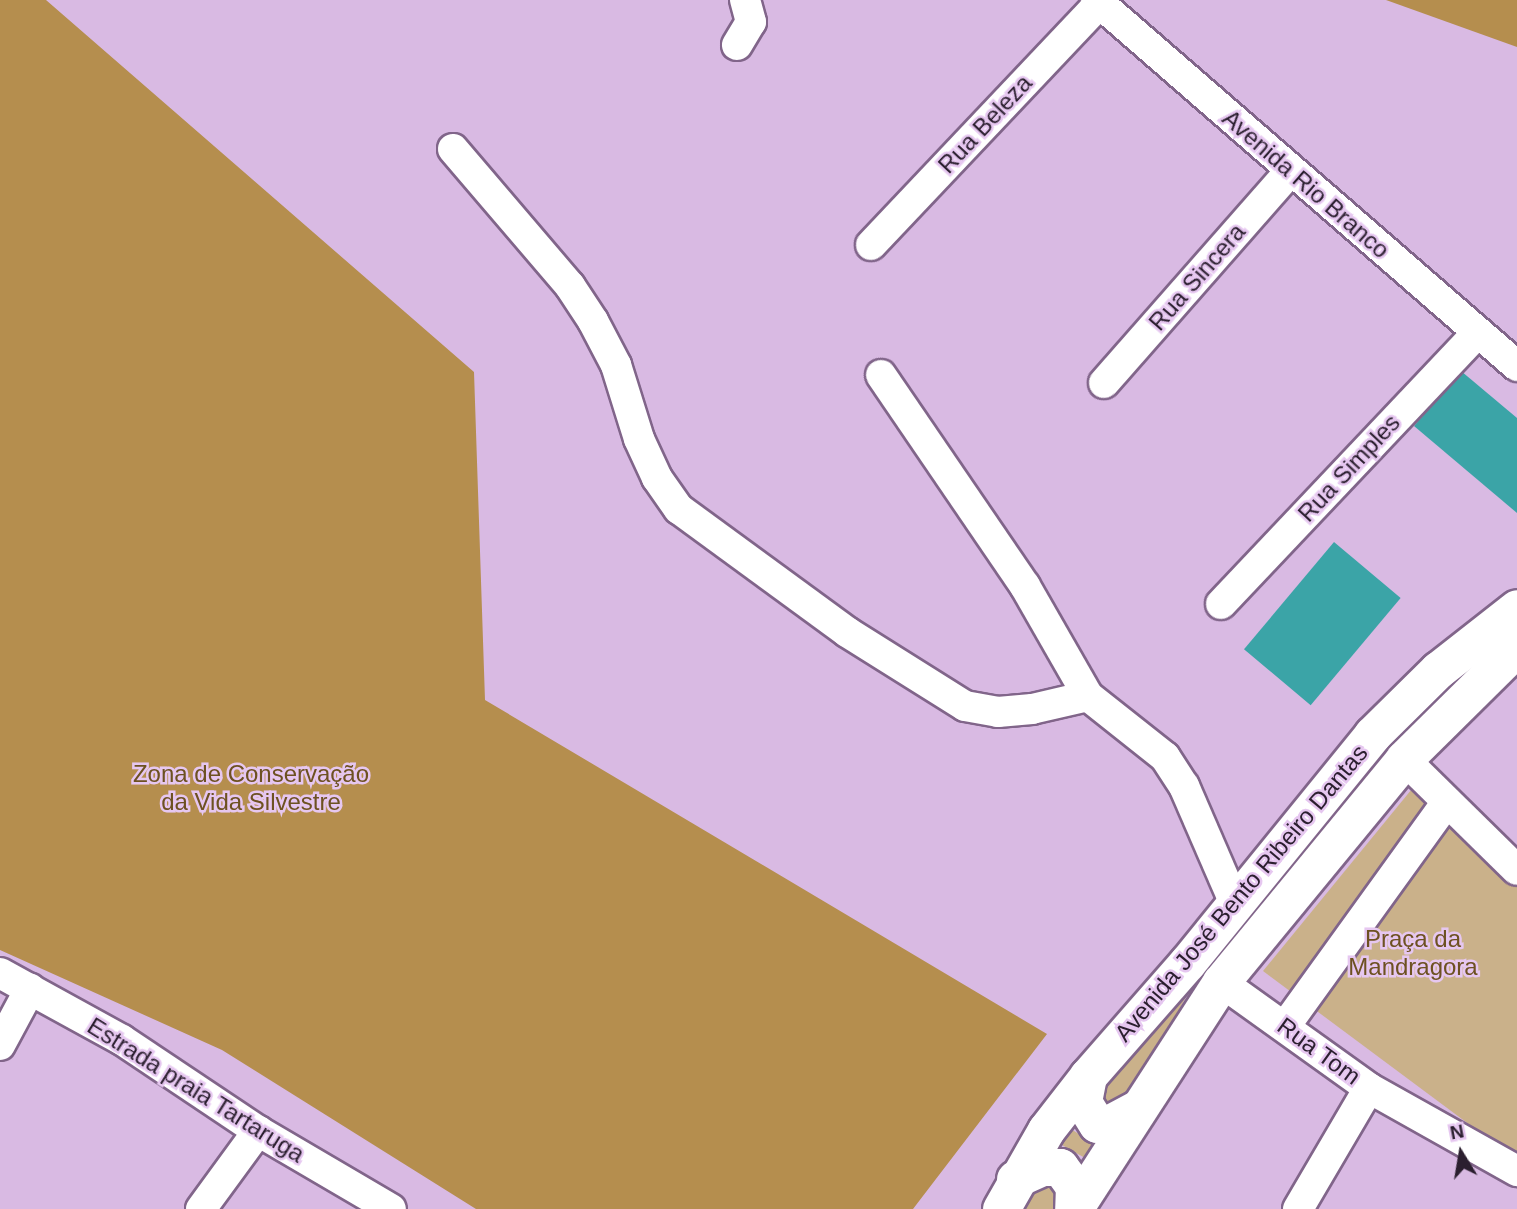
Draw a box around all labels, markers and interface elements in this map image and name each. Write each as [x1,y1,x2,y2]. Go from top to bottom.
street label: Rua Beleza [932,69,1038,179]
street label: Avenida Rio Branco [1217,104,1395,264]
street label: Rua Sincera [1143,218,1251,336]
street label: Rua Simples [1292,408,1406,528]
street label: Avenida José Bento Ribeiro Dantas [1108,739,1374,1047]
park label: Zona de Conservação da Vida Silvestre [133,760,369,816]
park label: Praça da Mandragora [1348,925,1478,981]
street label: Estrada praia Tartaruga [82,1011,310,1169]
street label: Rua Tom [1272,1011,1366,1091]
north arrow [1426,1118,1496,1188]
text: N [1448,1120,1466,1144]

